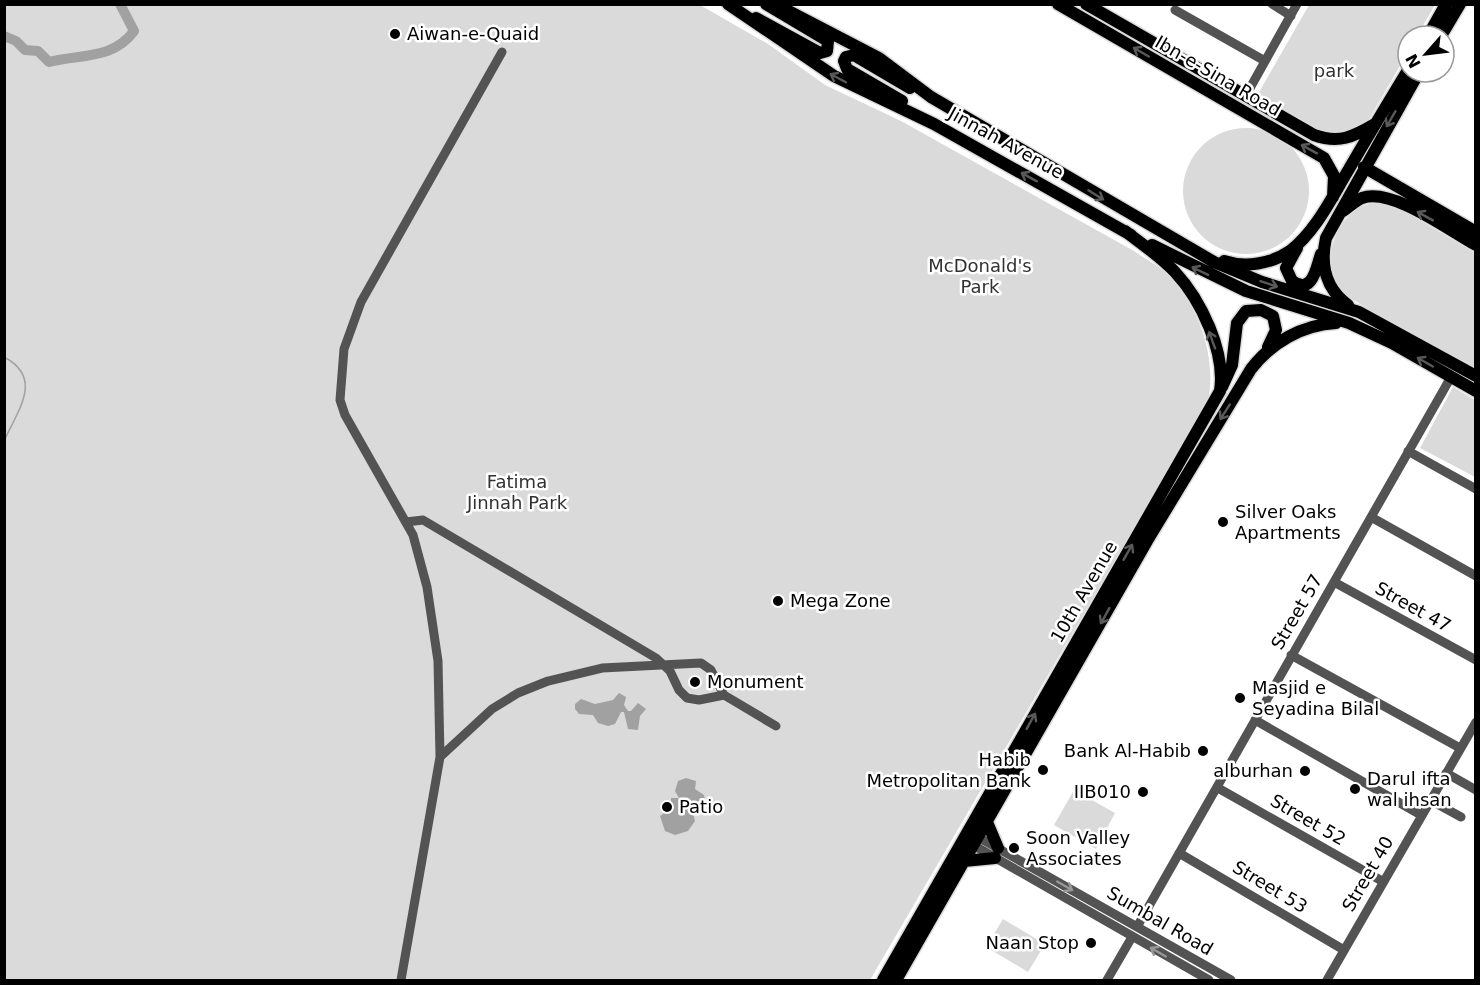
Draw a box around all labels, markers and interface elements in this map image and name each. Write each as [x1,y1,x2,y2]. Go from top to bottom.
place label: Aiwan-e-Quaid [407,23,539,44]
north arrow [1396,24,1456,84]
marker: Aiwan-e-Quaid [388,27,402,41]
street label: Ibn-e-Sina Road [1152,31,1285,120]
one-way arrow [1132,45,1149,57]
text: N [1402,50,1425,71]
park label: park [1314,60,1355,81]
one-way arrow [829,72,847,83]
street label: Jinnah Avenue [944,102,1067,183]
one-way arrow [1385,110,1397,127]
one-way arrow [1301,143,1318,155]
one-way arrow [1021,171,1038,183]
one-way arrow [1087,189,1104,201]
one-way arrow [1417,210,1434,222]
park label: McDonald's Park [928,255,1032,297]
one-way arrow [1192,264,1210,276]
one-way arrow [1259,280,1278,291]
one-way arrow [1206,331,1217,350]
one-way arrow [1417,355,1434,367]
one-way arrow [1219,403,1231,420]
park label: Fatima Jinnah Park [466,471,568,513]
place label: Silver Oaks Apartments [1235,501,1341,543]
marker: Silver Oaks Apartments [1216,515,1230,529]
street label: 10th Avenue [1046,537,1121,646]
one-way arrow [1122,544,1134,561]
street label: Street 57 [1267,570,1326,653]
street label: Street 47 [1372,577,1455,636]
place label: Mega Zone [790,590,891,611]
marker: Mega Zone [771,594,785,608]
one-way arrow [1099,607,1111,624]
place label: Monument [707,671,803,692]
marker: Monument [688,675,702,689]
place label: Masjid e Seyadina Bilal [1252,677,1379,719]
marker: Masjid e Seyadina Bilal [1233,691,1247,705]
one-way arrow [1026,713,1038,730]
place label: Bank Al-Habib [1064,740,1191,761]
marker: Bank Al-Habib [1196,744,1210,758]
place label: Habib Metropolitan Bank [866,749,1032,791]
place label: alburhan [1213,760,1293,781]
marker: Habib Metropolitan Bank [1036,763,1050,777]
marker: alburhan [1298,764,1312,778]
place label: Darul ifta wal ihsan [1367,768,1452,810]
place label: IIB010 [1074,781,1131,802]
marker: Darul ifta wal ihsan [1348,782,1362,796]
marker: IIB010 [1136,785,1150,799]
street label: Street 52 [1267,790,1350,849]
place label: Patio [679,796,723,817]
marker: Patio [660,800,674,814]
place label: Soon Valley Associates [1026,827,1131,869]
street label: Street 40 [1338,832,1397,915]
marker: Soon Valley Associates [1007,841,1021,855]
street label: Street 53 [1229,856,1311,917]
one-way arrow [1057,881,1074,893]
street label: Sumbal Road [1104,882,1217,959]
place label: Naan Stop [985,932,1079,953]
marker: Naan Stop [1084,936,1098,950]
one-way arrow [1150,945,1167,957]

